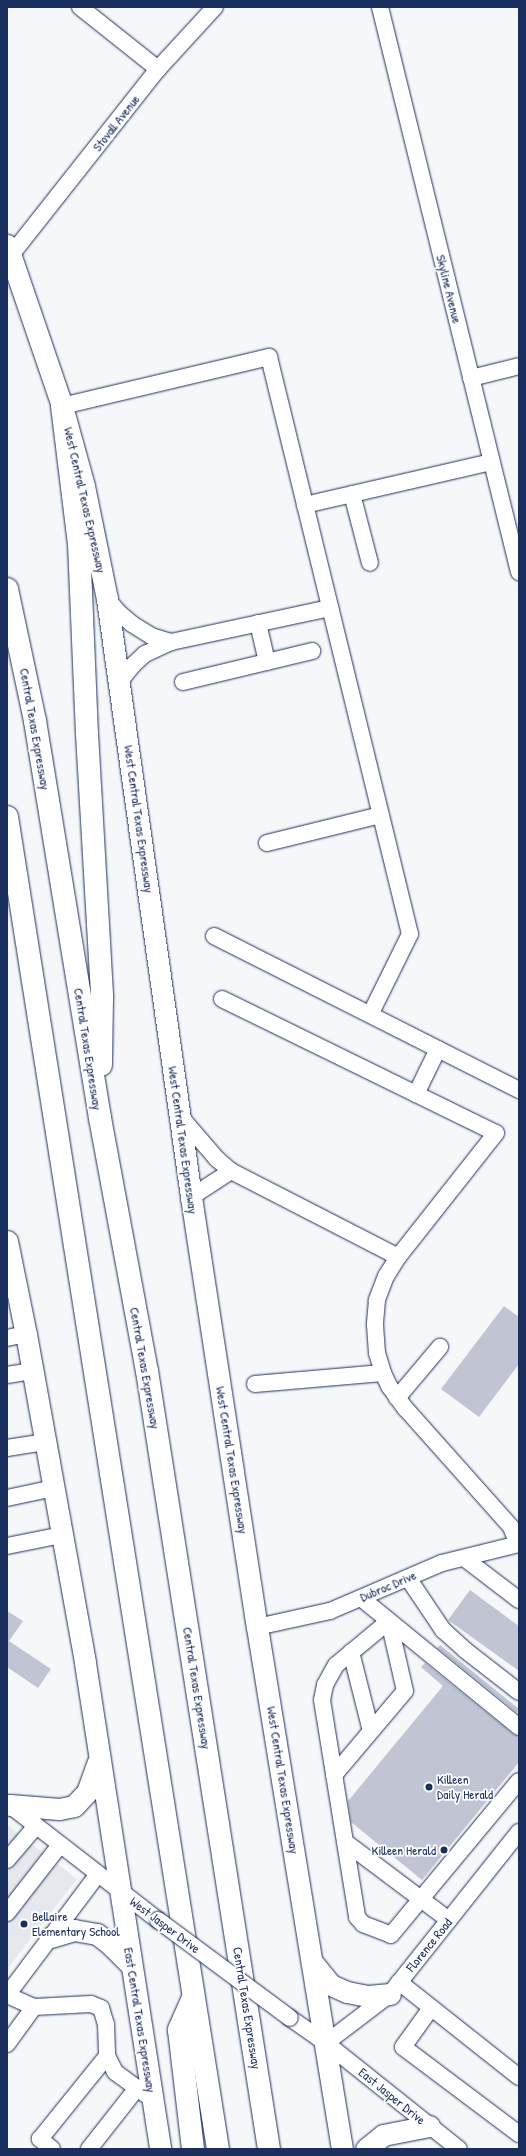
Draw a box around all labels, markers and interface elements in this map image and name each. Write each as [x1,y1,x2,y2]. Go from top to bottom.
street label: Stovall Avenue [89,92,143,154]
street label: Skyline Avenue [433,253,465,325]
street label: West Central Texas Expressway [61,426,109,574]
street label: Central Texas Expressway [17,667,53,791]
street label: West Central Texas Expressway [121,744,157,894]
street label: Central Texas Expressway [71,987,105,1111]
street label: West Central Texas Expressway [165,1065,201,1215]
street label: Central Texas Expressway [127,1306,163,1430]
street label: West Central Texas Expressway [213,1385,251,1535]
street label: Dubroc Drive [358,1567,418,1605]
street label: Central Texas Expressway [180,1626,214,1750]
street label: West Central Texas Expressway [264,1705,302,1855]
place label: Killeen Daily Herald [437,1772,493,1803]
marker: Killeen Daily Herald [424,1782,434,1792]
place label: Killeen Herald [372,1842,436,1858]
marker: Killeen Herald [439,1845,449,1855]
street label: West Jasper Drive [127,1894,203,1956]
place label: Bellaire Elementary School [32,1909,120,1940]
street label: Florence Road [403,1915,455,1975]
marker: Bellaire Elementary School [19,1919,29,1929]
street label: East Central Texas Expressway [121,1946,159,2094]
street label: Central Texas Expressway [230,1946,264,2070]
street label: East Jasper Drive [355,2064,429,2128]

